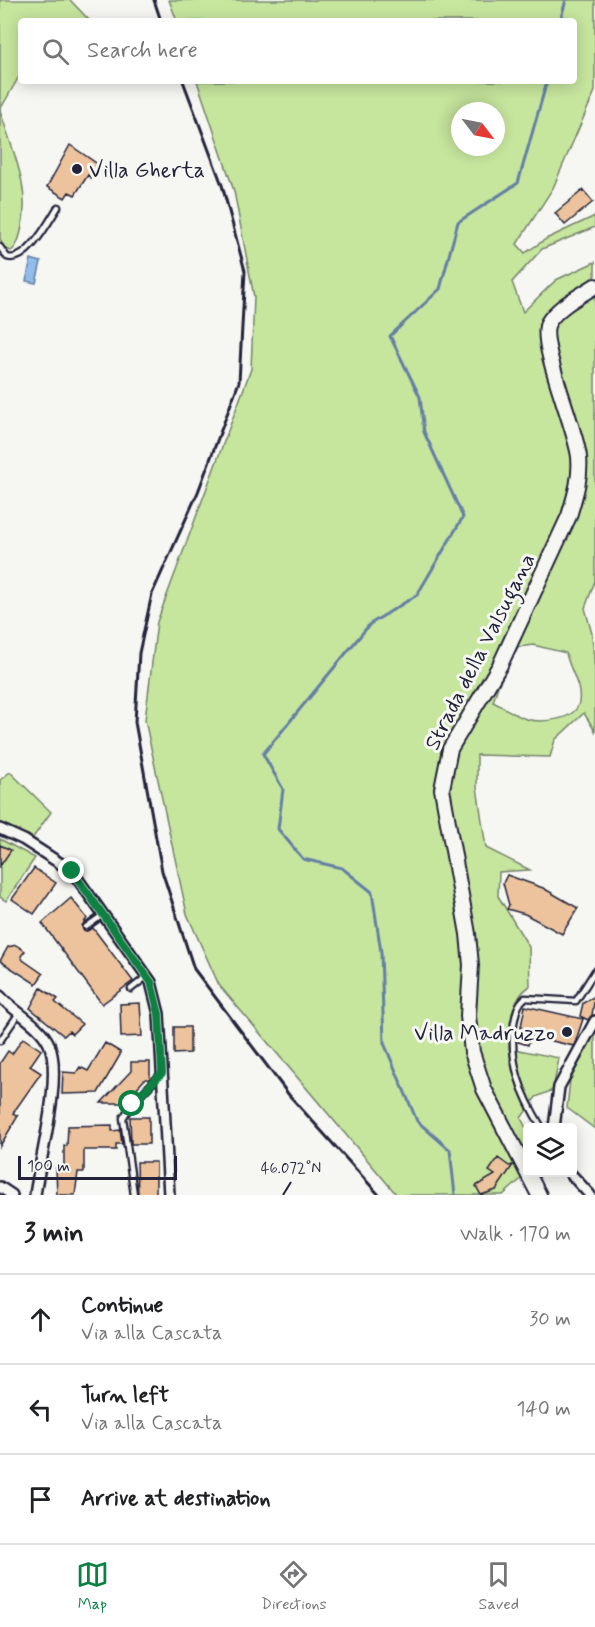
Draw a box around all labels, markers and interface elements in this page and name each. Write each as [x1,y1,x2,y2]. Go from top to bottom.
search box [18,18,577,84]
icon: search [39,35,72,68]
text: Search here [87,37,198,65]
north arrow [451,102,505,156]
place label: Villa Gherta [89,157,205,185]
marker: Villa Gherta [70,162,84,176]
street label: Strada della Valsugana [419,549,545,756]
route end [58,857,84,883]
place label: Villa Madruzzo [414,1020,555,1048]
marker: Villa Madruzzo [560,1025,574,1039]
route start [118,1090,144,1116]
map controls [523,1123,577,1177]
button: layers [523,1123,577,1177]
scale bar [18,1153,177,1180]
text: 100 m [27,1156,70,1177]
text: 46.072°N [261,1159,321,1179]
text: 3 min [24,1217,84,1251]
text: Walk · 170 m [460,1221,571,1248]
text: Continue [81,1292,163,1320]
icon: ahead [24,1303,57,1336]
text: 30 m [529,1306,571,1333]
text: Via alla Cascata [81,1320,222,1347]
text: Turn left [81,1382,169,1410]
icon: left [24,1393,57,1426]
text: 140 m [517,1396,571,1423]
text: Via alla Cascata [81,1410,222,1437]
icon: arrive [24,1483,57,1516]
text: Arrive at destination [81,1485,271,1513]
tab: Map [76,1558,109,1615]
tab: Directions [261,1558,327,1615]
tab: Saved [479,1558,519,1615]

